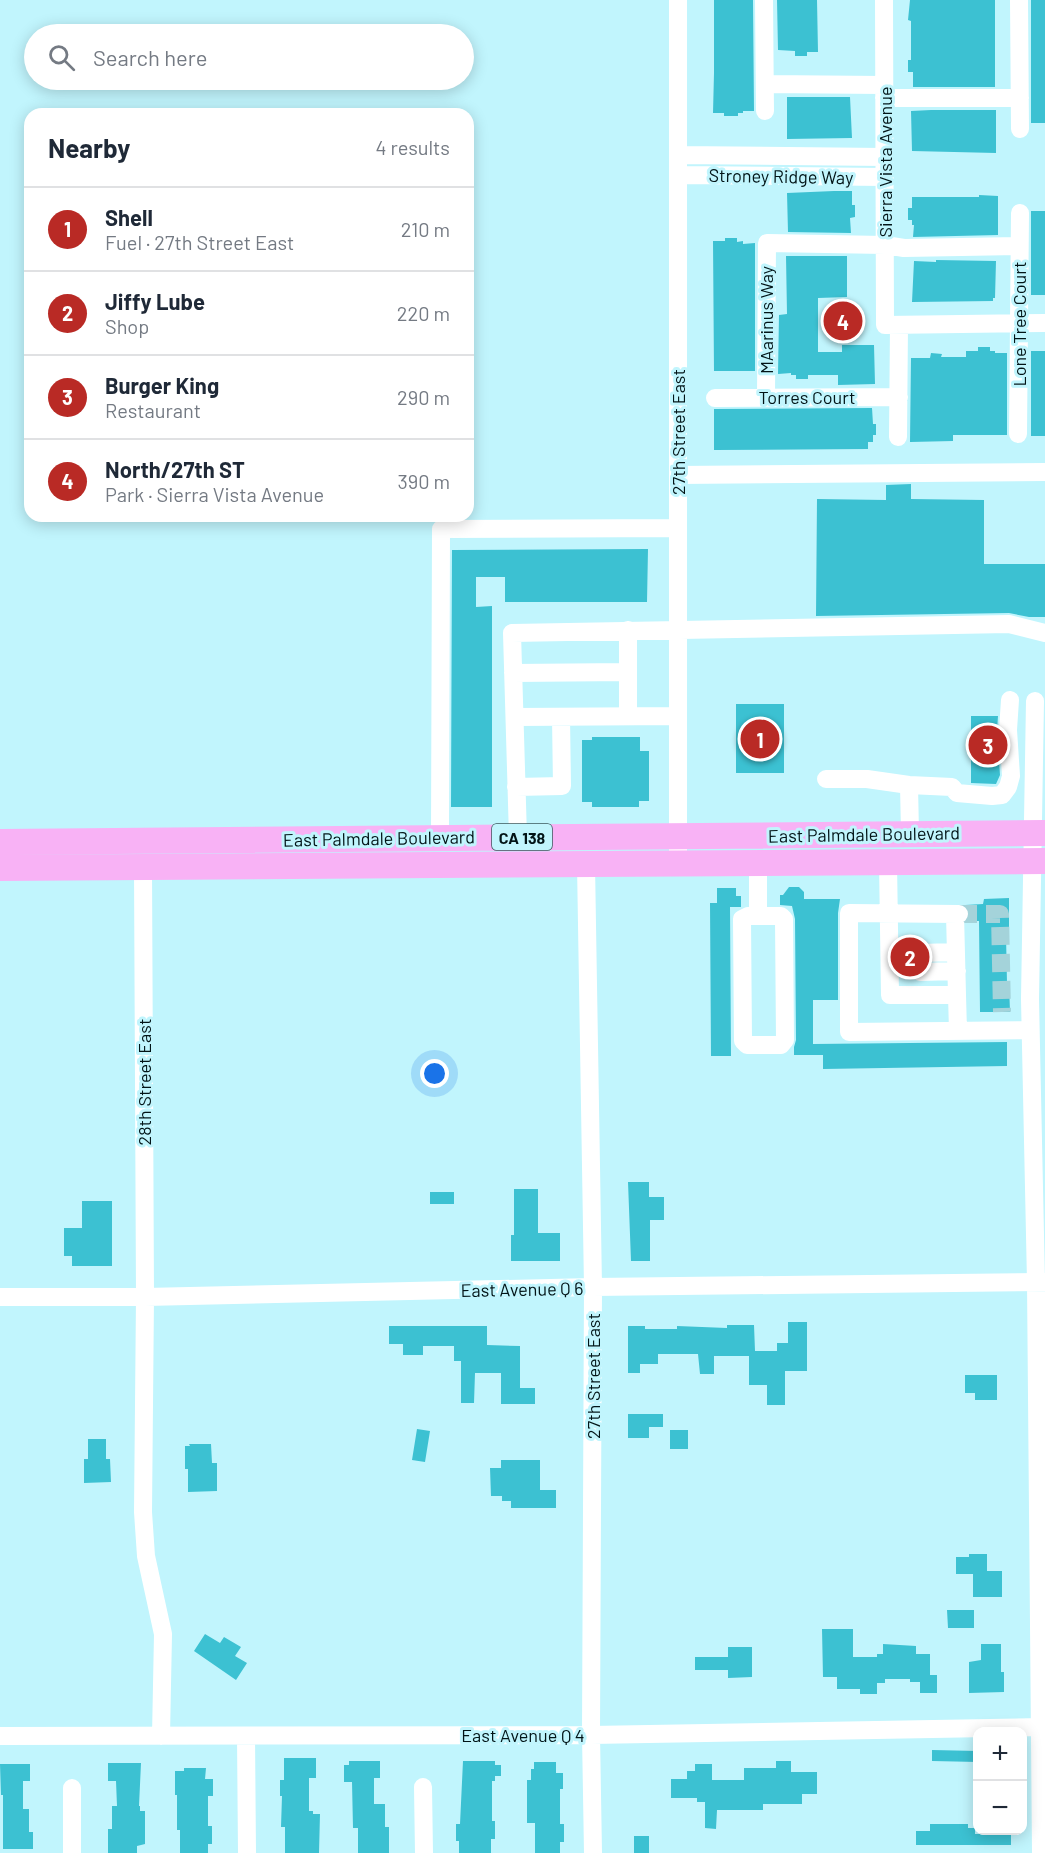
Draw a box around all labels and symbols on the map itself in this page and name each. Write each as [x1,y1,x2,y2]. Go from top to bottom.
street label: Sierra Vista Avenue [874,87,896,237]
street label: Stroney Ridge Way [708,164,854,188]
street label: Lone Tree Court [1008,261,1030,387]
street label: MAarinus Way [755,266,777,374]
pin: 4 [824,298,862,344]
street label: 27th Street East [667,369,689,495]
street label: Torres Court [758,386,856,408]
pin: 1 [740,716,780,762]
pin: 3 [968,722,1008,768]
street label: East Palmdale Boulevard [768,821,960,847]
road number: CA 138 [492,824,552,850]
street label: East Palmdale Boulevard [283,825,475,851]
pin: 2 [890,934,930,980]
street label: 28th Street East [133,1019,155,1145]
your location [420,1059,449,1088]
street label: East Avenue Q 6 [460,1277,584,1301]
street label: 27th Street East [582,1313,604,1439]
street label: East Avenue Q 4 [461,1724,585,1746]

